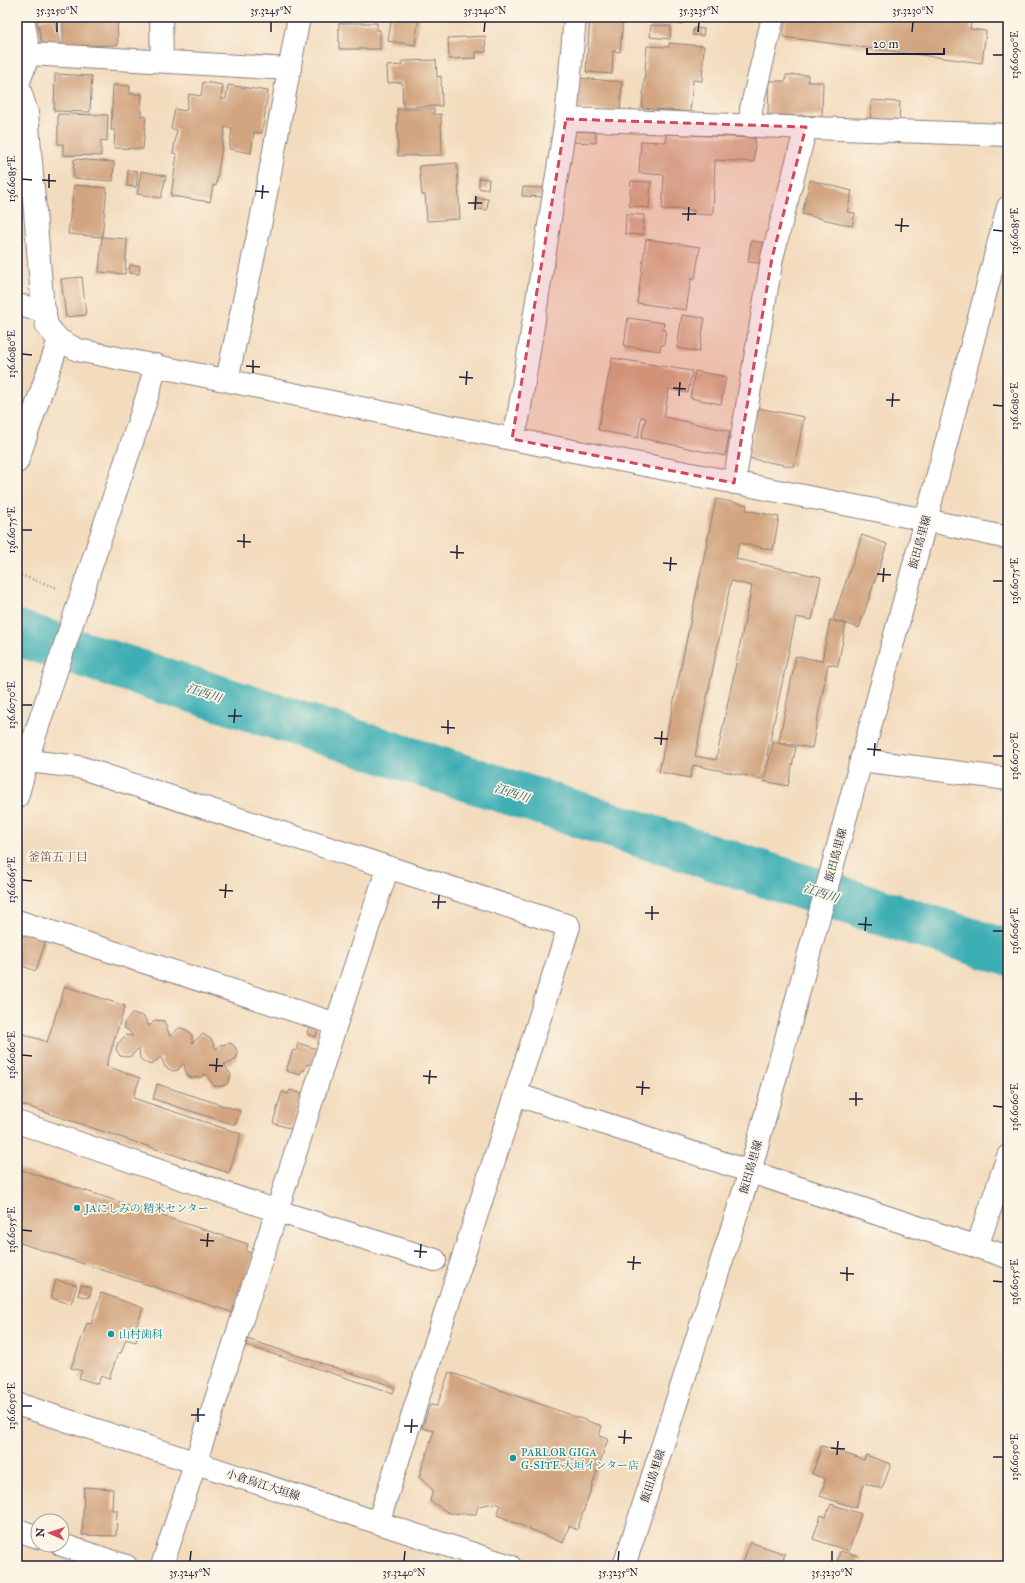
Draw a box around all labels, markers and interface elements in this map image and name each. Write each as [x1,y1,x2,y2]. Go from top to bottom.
text: 35.3250°N [36,5,78,17]
text: 35.3245°N [250,5,292,17]
text: 35.3240°N [464,5,507,17]
text: 35.3235°N [679,5,720,17]
text: 35.3230°N [892,5,934,17]
scale bar [867,30,944,56]
text: 136.6090°E [1009,31,1021,79]
text: 20 m [873,37,899,51]
text: 136.6085°E [6,156,18,202]
text: 136.6085°E [1009,208,1021,254]
text: 136.6080°E [6,330,18,378]
text: 136.6080°E [1009,382,1021,430]
text: 136.6075°E [6,507,18,553]
street label: 飯田島里線 [907,514,933,570]
text: 136.6075°E [1009,558,1021,604]
text: 136.6070°E [6,681,18,729]
water label: 江西川 [185,681,225,706]
text: 136.6070°E [1009,732,1021,780]
water label: 江西川 [493,781,533,806]
street label: 飯田島里線 [823,827,849,883]
district label: 釜笛五丁目 [28,850,88,864]
text: 136.6065°E [6,857,18,903]
water label: 江西川 [802,881,842,906]
text: 136.6065°E [1009,908,1021,954]
text: 136.6060°E [6,1031,18,1079]
text: 136.6060°E [1009,1083,1021,1131]
street label: 飯田島里線 [737,1139,765,1195]
place label: JAにしみの 精米センター [84,1202,209,1216]
marker: JAにしみの 精米センター [72,1203,82,1213]
text: 136.6055°E [6,1207,18,1253]
text: 136.6055°E [1009,1259,1021,1305]
place label: 山村歯科 [119,1328,163,1341]
marker: 山村歯科 [106,1329,116,1339]
text: 136.6050°E [6,1382,18,1430]
text: 136.6050°E [1009,1433,1021,1481]
place label: PARLOR GIGA G-SITE 大垣インター店 [521,1446,639,1472]
street label: 飯田島里線 [638,1448,668,1504]
marker: PARLOR GIGA G-SITE 大垣インター店 [508,1453,518,1463]
street label: 小倉烏江大垣線 [224,1467,302,1503]
north arrow [30,1513,70,1553]
text: N [34,1527,47,1538]
text: 35.3245°N [169,1567,211,1579]
text: 35.3240°N [383,1567,426,1579]
text: 35.3235°N [598,1567,639,1579]
text: 35.3230°N [811,1567,853,1579]

